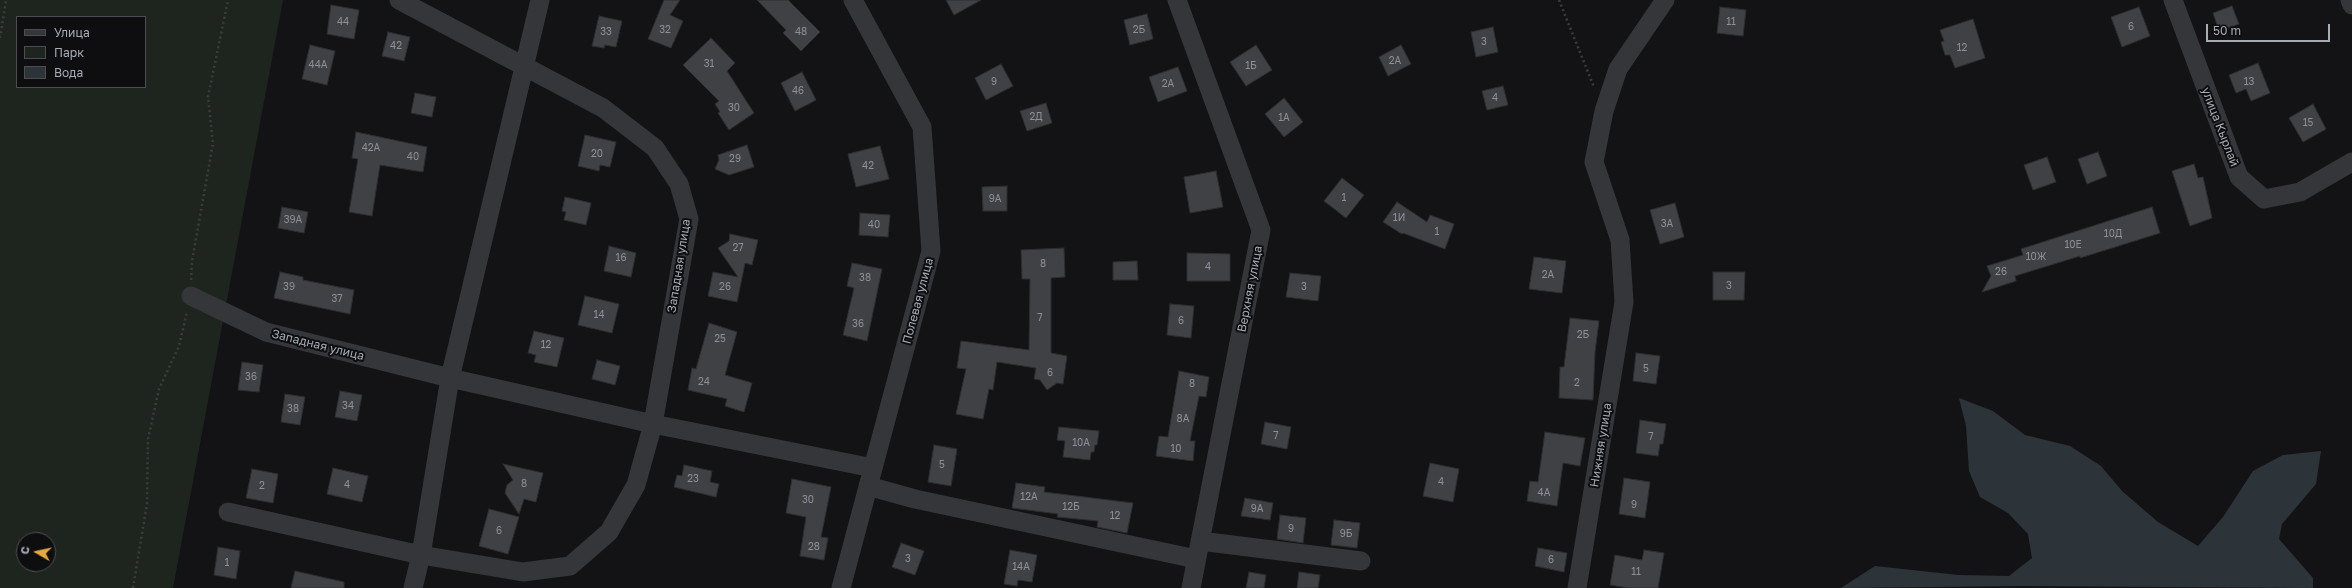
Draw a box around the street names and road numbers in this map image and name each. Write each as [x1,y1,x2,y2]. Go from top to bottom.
street label: улица Кырлай [2198,85,2242,169]
street label: Западная улица [664,218,694,314]
street label: Верхняя улица [1235,244,1265,334]
street label: Полевая улица [900,256,936,346]
street label: Западная улица [270,327,366,363]
street label: Нижняя улица [1587,402,1615,488]

